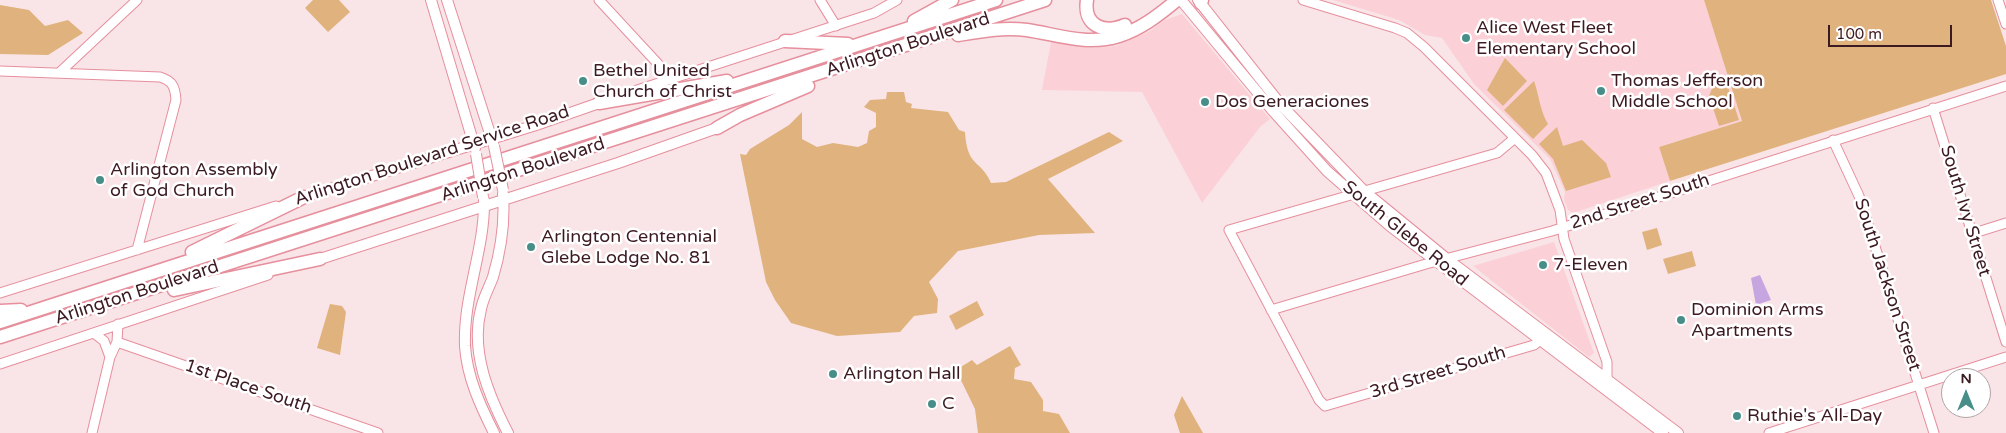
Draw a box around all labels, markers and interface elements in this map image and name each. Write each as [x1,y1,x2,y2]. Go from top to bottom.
street label: Arlington Boulevard [823,8,993,82]
scale bar [1831,15,1955,47]
place label: Alice West Fleet Elementary School [1476,17,1636,59]
text: 100 m [1836,25,1882,43]
marker: Alice West Fleet Elementary School [1460,32,1472,44]
place label: Bethel United Church of Christ [593,60,732,102]
place label: Thomas Jefferson Middle School [1611,70,1763,112]
marker: Bethel United Church of Christ [577,75,589,87]
marker: Thomas Jefferson Middle School [1595,85,1607,97]
place label: Dos Generaciones [1215,91,1369,113]
marker: Dos Generaciones [1199,96,1211,108]
street label: Arlington Boulevard Service Road [292,101,572,211]
street label: Arlington Boulevard [438,133,608,207]
street label: South Ivy Street [1935,143,1995,279]
place label: Arlington Assembly of God Church [110,159,278,202]
street label: 2nd Street South [1568,169,1712,235]
marker: Arlington Assembly of God Church [94,174,106,186]
street label: South Glebe Road [1338,177,1472,291]
street label: South Jackson Street [1849,196,1925,374]
place label: Arlington Centennial Glebe Lodge No. 81 [541,226,717,268]
marker: Arlington Centennial Glebe Lodge No. 81 [525,241,537,253]
place label: 7-Eleven [1553,254,1628,276]
street label: Arlington Boulevard [52,256,222,330]
marker: 7-Eleven [1537,259,1549,271]
place label: Dominion Arms Apartments [1691,299,1824,342]
marker: Dominion Arms Apartments [1675,314,1687,326]
street label: 3rd Street South [1367,342,1509,404]
street label: 1st Place South [181,355,315,419]
place label: Arlington Hall [843,363,961,385]
marker: Arlington Hall [827,368,839,380]
north arrow [1941,368,1991,418]
text: N [1960,370,1972,387]
place label: C [942,393,955,415]
marker: C [926,398,938,410]
place label: Ruthie's All-Day [1747,405,1882,427]
marker: Ruthie's All-Day [1731,410,1743,422]

